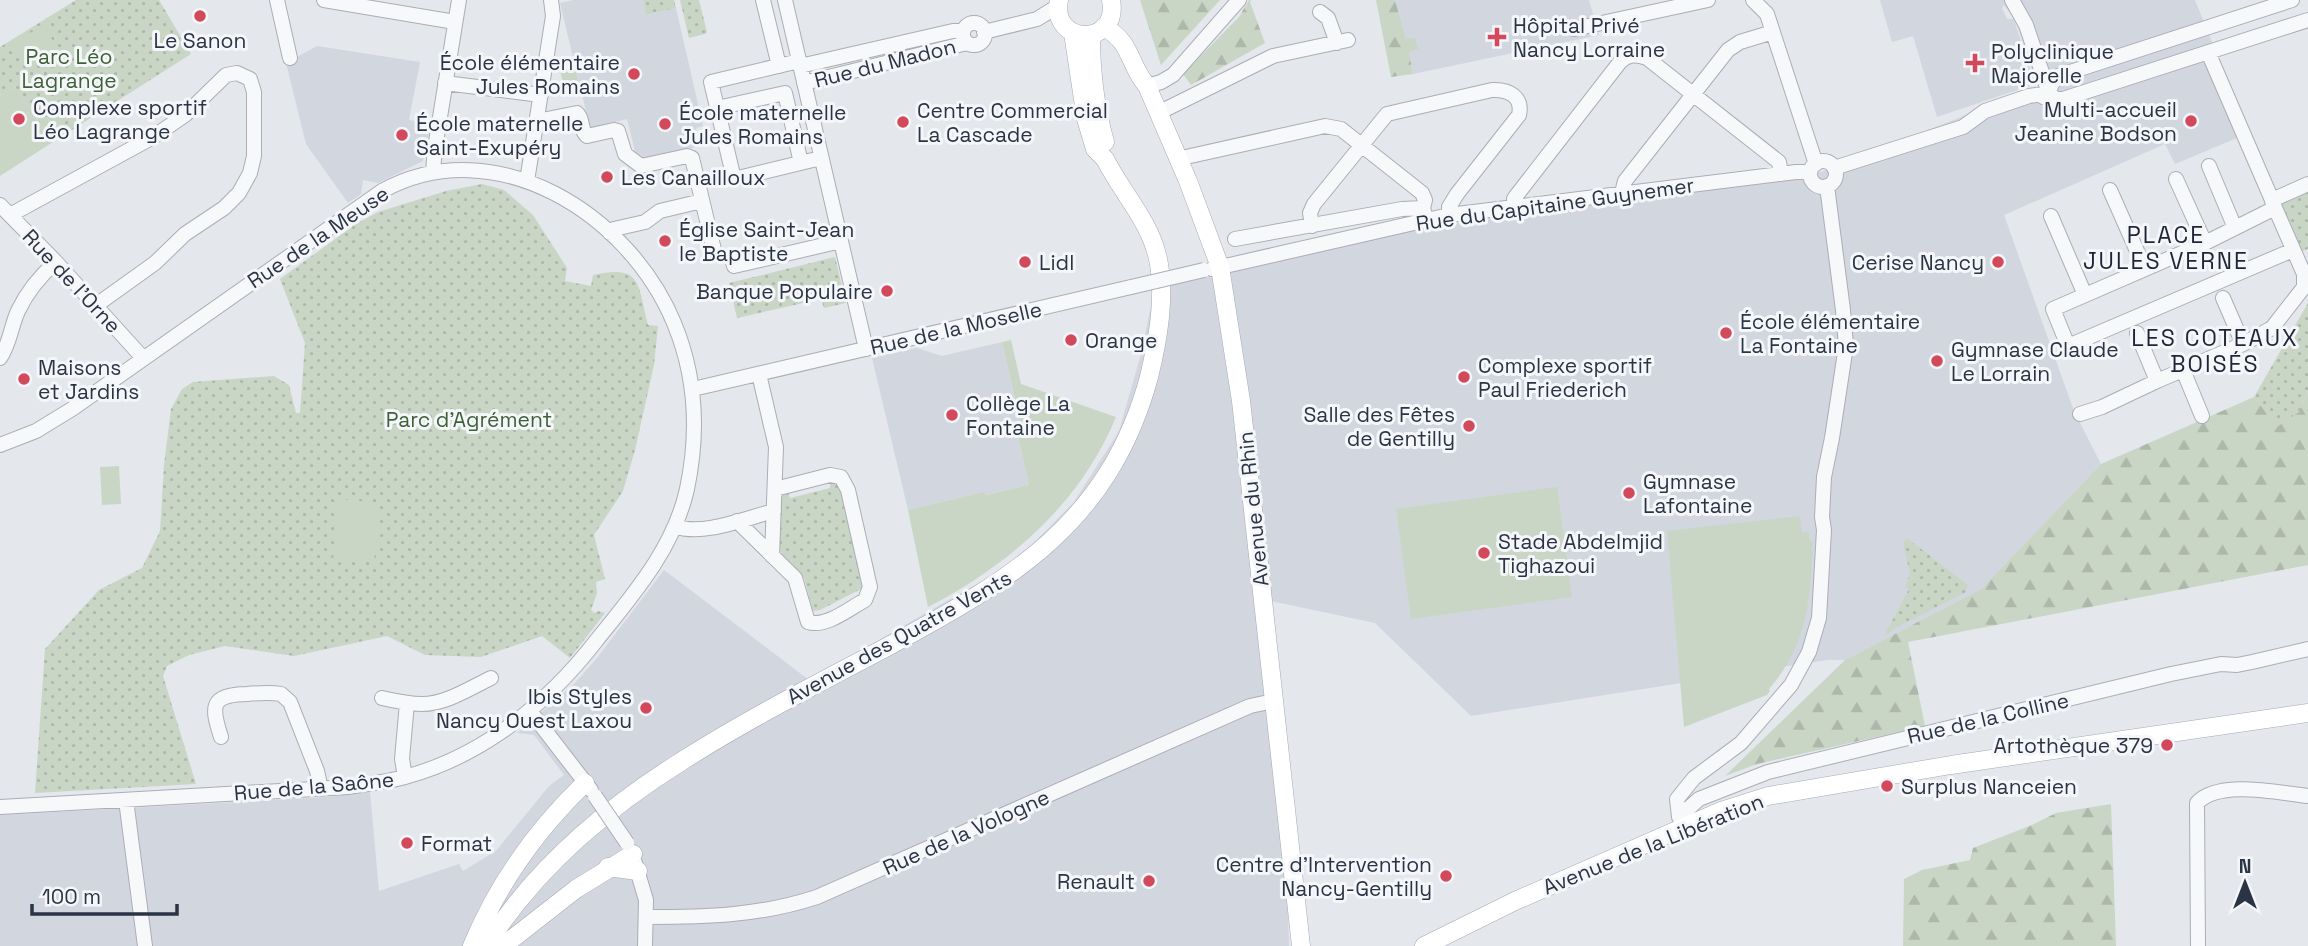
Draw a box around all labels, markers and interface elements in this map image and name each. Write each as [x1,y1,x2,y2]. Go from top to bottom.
marker: Le Sanon [192,8,208,24]
place label: Hôpital Privé Nancy Lorraine [1513,12,1665,63]
place label: Le Sanon [154,27,246,54]
marker: Hôpital Privé Nancy Lorraine [1487,27,1507,47]
street label: Rue du Madon [811,32,959,94]
place label: Polyclinique Majorelle [1991,38,2114,89]
park label: Parc Léo Lagrange [21,43,117,94]
place label: École élémentaire Jules Romains [440,49,620,100]
marker: Polyclinique Majorelle [1965,53,1985,73]
marker: École élémentaire Jules Romains [626,66,642,82]
place label: Complexe sportif Léo Lagrange [33,94,207,145]
place label: Multi-accueil Jeanine Bodson [2015,96,2177,147]
place label: Centre Commercial La Cascade [917,97,1108,148]
place label: École maternelle Jules Romains [679,99,846,150]
place label: École maternelle Saint-Exupéry [416,110,583,161]
marker: Complexe sportif Léo Lagrange [11,111,27,127]
marker: Multi-accueil Jeanine Bodson [2183,113,2199,129]
marker: Centre Commercial La Cascade [895,114,911,130]
marker: École maternelle Jules Romains [657,116,673,132]
marker: École maternelle Saint-Exupéry [394,127,410,143]
place label: Les Canailloux [621,164,766,191]
marker: Les Canailloux [599,169,615,185]
street label: Rue du Capitaine Guynemer [1414,171,1696,237]
street label: Rue de la Meuse [242,180,394,294]
place label: Église Saint-Jean le Baptiste [679,216,854,267]
district label: PLACE JULES VERNE [2083,220,2249,276]
street label: Rue de l'Orne [17,223,127,339]
marker: Église Saint-Jean le Baptiste [657,233,673,249]
place label: Lidl [1039,249,1074,276]
place label: Cerise Nancy [1852,249,1984,276]
marker: Lidl [1017,254,1033,270]
marker: Cerise Nancy [1990,254,2006,270]
place label: Banque Populaire [696,278,873,305]
marker: Banque Populaire [879,283,895,299]
street label: Rue de la Moselle [868,295,1044,361]
place label: École élémentaire La Fontaine [1740,308,1920,359]
district label: LES COTEAUX BOISÉS [2131,323,2299,379]
marker: École élémentaire La Fontaine [1718,325,1734,341]
place label: Orange [1085,327,1157,354]
marker: Orange [1063,332,1079,348]
place label: Gymnase Claude Le Lorrain [1951,336,2119,387]
place label: Complexe sportif Paul Friederich [1478,352,1652,403]
marker: Gymnase Claude Le Lorrain [1929,353,1945,369]
place label: Maisons et Jardins [38,354,139,405]
marker: Complexe sportif Paul Friederich [1456,369,1472,385]
marker: Maisons et Jardins [16,371,32,387]
place label: Collège La Fontaine [966,390,1070,441]
place label: Salle des Fêtes de Gentilly [1303,401,1455,452]
park label: Parc d'Agrément [386,406,552,433]
marker: Collège La Fontaine [944,407,960,423]
marker: Salle des Fêtes de Gentilly [1461,418,1477,434]
street label: Avenue du Rhin [1231,430,1275,588]
place label: Gymnase Lafontaine [1643,468,1752,519]
marker: Gymnase Lafontaine [1621,485,1637,501]
place label: Stade Abdelmjid Tighazoui [1498,528,1663,579]
marker: Stade Abdelmjid Tighazoui [1476,545,1492,561]
street label: Avenue des Quatre Vents [782,564,1016,710]
place label: Ibis Styles Nancy Ouest Laxou [436,683,632,734]
street label: Rue de la Colline [1905,686,2071,750]
marker: Ibis Styles Nancy Ouest Laxou [638,700,654,716]
place label: Artothèque 379 [1993,732,2153,759]
marker: Artothèque 379 [2159,737,2175,753]
street label: Rue de la Saône [233,766,395,806]
place label: Surplus Nanceien [1901,773,2077,800]
marker: Surplus Nanceien [1879,778,1895,794]
street label: Rue de la Vologne [878,783,1054,881]
street label: Avenue de la Libération [1539,787,1767,901]
place label: Format [421,830,492,857]
marker: Format [399,835,415,851]
north arrow [2210,848,2280,918]
place label: Centre d'Intervention Nancy-Gentilly [1216,851,1432,902]
text: N [2239,854,2251,879]
place label: Renault [1057,868,1135,895]
marker: Centre d'Intervention Nancy-Gentilly [1438,868,1454,884]
scale bar [32,872,177,916]
marker: Renault [1141,873,1157,889]
text: 100 m [42,883,101,910]

